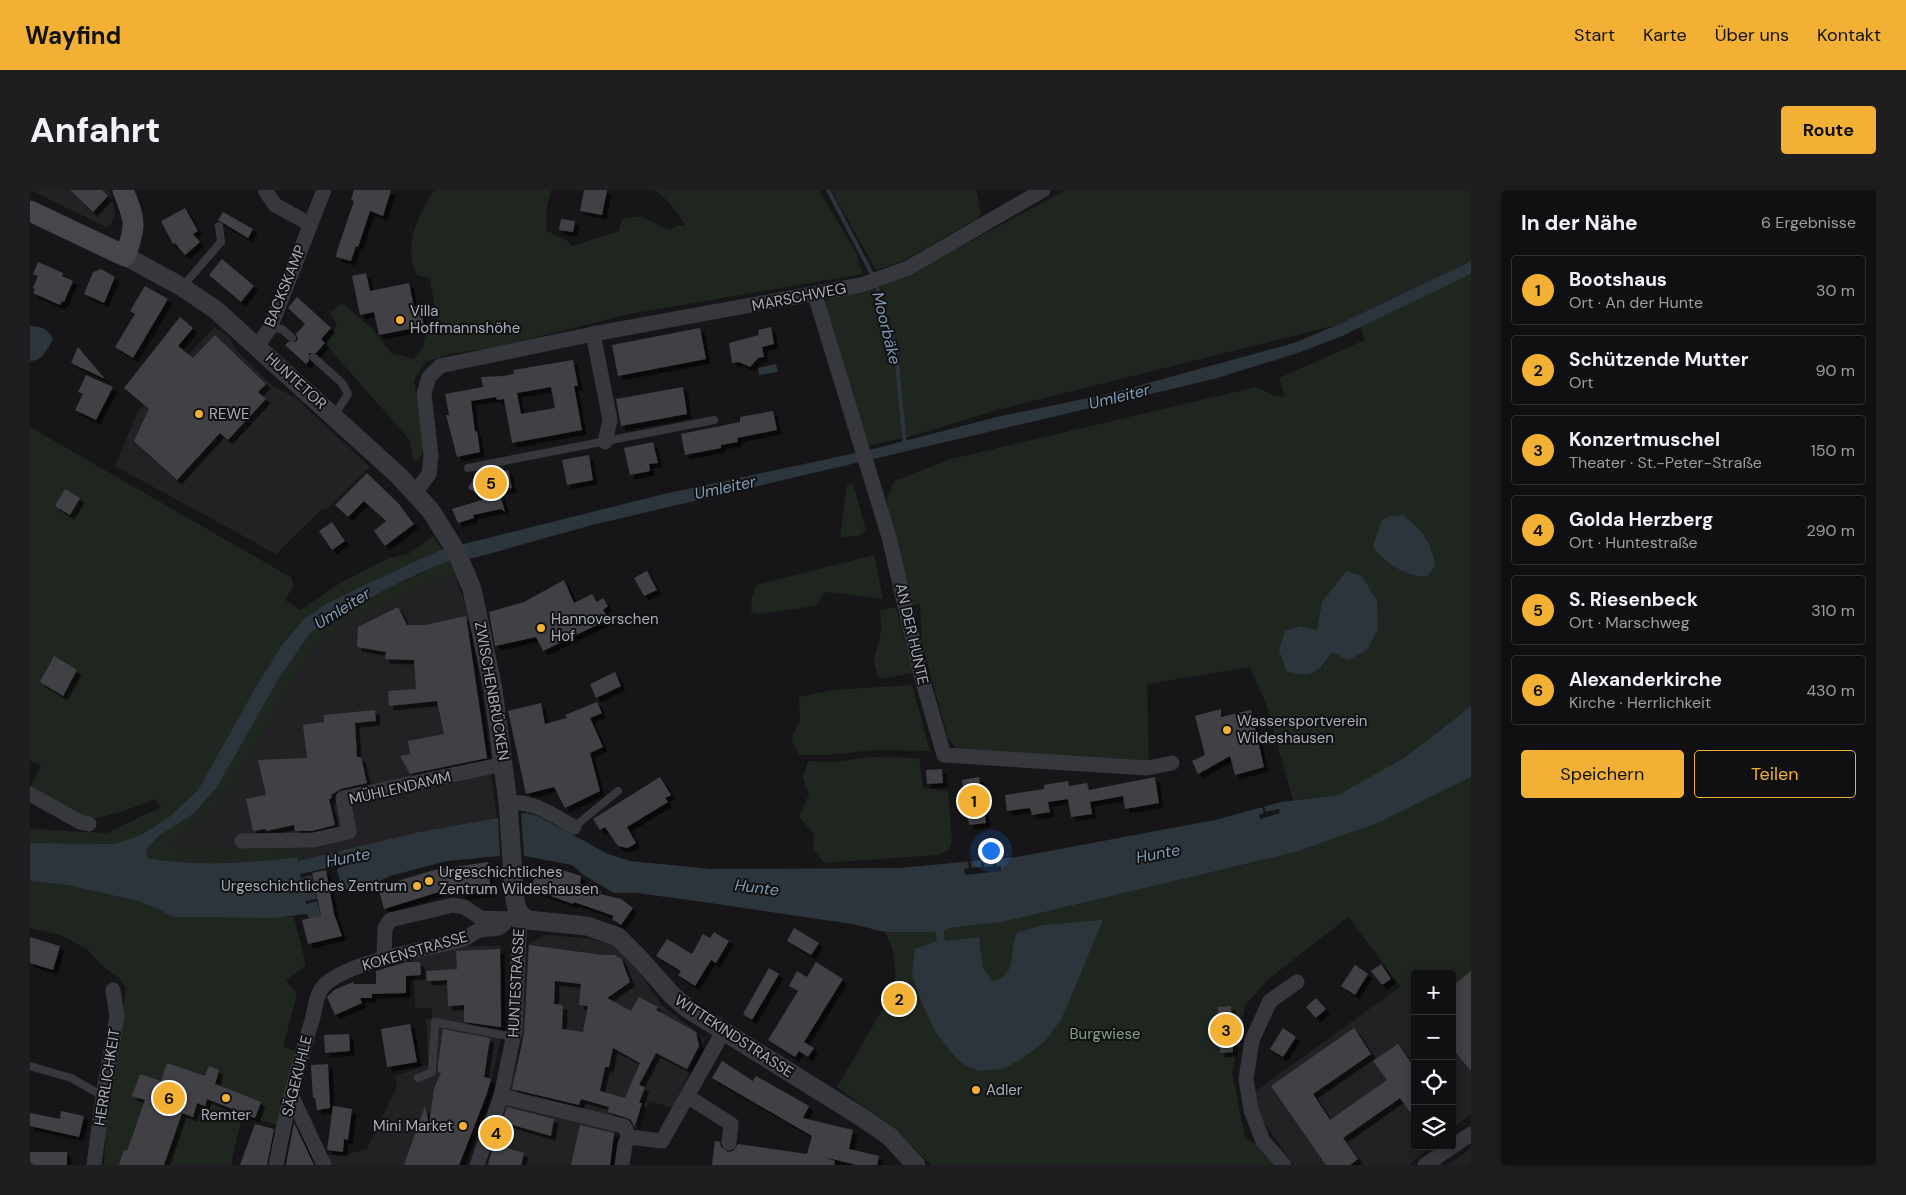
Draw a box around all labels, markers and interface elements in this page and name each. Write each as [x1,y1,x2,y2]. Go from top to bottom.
text: Wayfind [25,20,121,51]
text: Start [1574,23,1615,47]
text: Karte [1643,23,1687,47]
text: Über uns [1715,23,1789,47]
text: Kontakt [1817,23,1881,47]
button: Route [1781,106,1876,154]
text: Anfahrt [30,107,160,153]
text: In der Nähe [1521,209,1638,237]
text: 6 Ergebnisse [1761,212,1856,233]
street label: BACKSKAMP [260,242,311,330]
text: Bootshaus [1569,267,1667,292]
street label: MARSCHWEG [750,278,848,316]
text: 1 [1535,280,1541,301]
text: 30 m [1816,280,1855,301]
water label: Moorbäke [867,290,906,367]
text: Ort · An der Hunte [1569,292,1703,313]
place label: Villa Hoffmannshöhe [410,301,520,338]
marker: Villa Hoffmannshöhe [394,314,406,326]
text: Schützende Mutter [1569,347,1748,372]
street label: HUNTETOR [261,348,331,414]
text: 2 [1533,360,1543,381]
text: 90 m [1815,360,1855,381]
text: Ort [1569,372,1594,393]
water label: Umleiter [1086,379,1153,414]
place label: REWE [209,404,249,424]
marker: REWE [193,408,205,420]
text: Konzertmuschel [1569,427,1720,452]
text: 3 [1533,440,1543,461]
text: 150 m [1811,440,1855,461]
text: Theater · St.-Peter-Straße [1569,452,1762,473]
pin: 5 [475,464,507,502]
water label: Umleiter [693,471,759,504]
text: Golda Herzberg [1569,507,1713,532]
text: 4 [1533,520,1543,541]
text: 290 m [1806,520,1855,541]
text: Ort · Huntestraße [1569,532,1698,553]
street label: AN DER HUNTE [891,581,933,687]
water label: Umleiter [310,582,375,634]
text: S. Riesenbeck [1569,587,1698,612]
text: 5 [1533,600,1543,621]
text: 310 m [1811,600,1855,621]
place label: Hannoverschen Hof [551,609,659,646]
text: Ort · Marschweg [1569,612,1690,633]
street label: ZWISCHENBRÜCKEN [470,620,514,762]
marker: Hannoverschen Hof [535,622,547,634]
text: Alexanderkirche [1569,667,1722,692]
text: 6 [1533,680,1543,701]
text: 430 m [1806,680,1855,701]
text: Kirche · Herrlichkeit [1569,692,1711,713]
place label: Wassersportverein Wildeshausen [1237,711,1367,748]
marker: Wassersportverein Wildeshausen [1221,724,1233,736]
button: Speichern [1521,750,1684,798]
button: Teilen [1694,750,1856,798]
street label: MÜHLENDAMM [347,767,453,809]
pin: 1 [958,782,990,820]
your location [978,838,1004,864]
water label: Hunte [1134,839,1182,868]
water label: Hunte [324,843,372,872]
place label: Urgeschichtliches Zentrum Wildeshausen [439,862,599,899]
water label: Hunte [734,874,780,901]
marker: Urgeschichtliches Zentrum Wildeshausen [423,875,435,887]
place label: Urgeschichtliches Zentrum [221,876,407,896]
marker: Urgeschichtliches Zentrum [411,880,423,892]
street label: KOKENSTRASSE [360,926,470,976]
street label: HUNTESTRASSE [503,928,529,1038]
map controls [1411,970,1456,1150]
button: + [1411,970,1456,1015]
pin: 2 [883,980,915,1018]
street label: WITTEKINDSTRASSE [671,990,797,1082]
pin: 3 [1210,1011,1242,1049]
button: − [1411,1015,1456,1060]
park label: Burgwiese [1070,1024,1141,1044]
street label: HERRLICHKEIT [89,1027,125,1127]
street label: SÄGEKUHLE [277,1033,317,1119]
button: locate [1411,1060,1456,1105]
pin: 6 [153,1079,185,1117]
place label: Adler [986,1080,1023,1100]
marker: Adler [970,1084,982,1096]
marker: Remter [220,1092,232,1104]
place label: Remter [201,1105,251,1125]
button: layers [1411,1105,1456,1150]
pin: 4 [480,1114,512,1152]
place label: Mini Market [373,1116,453,1136]
marker: Mini Market [457,1120,469,1132]

